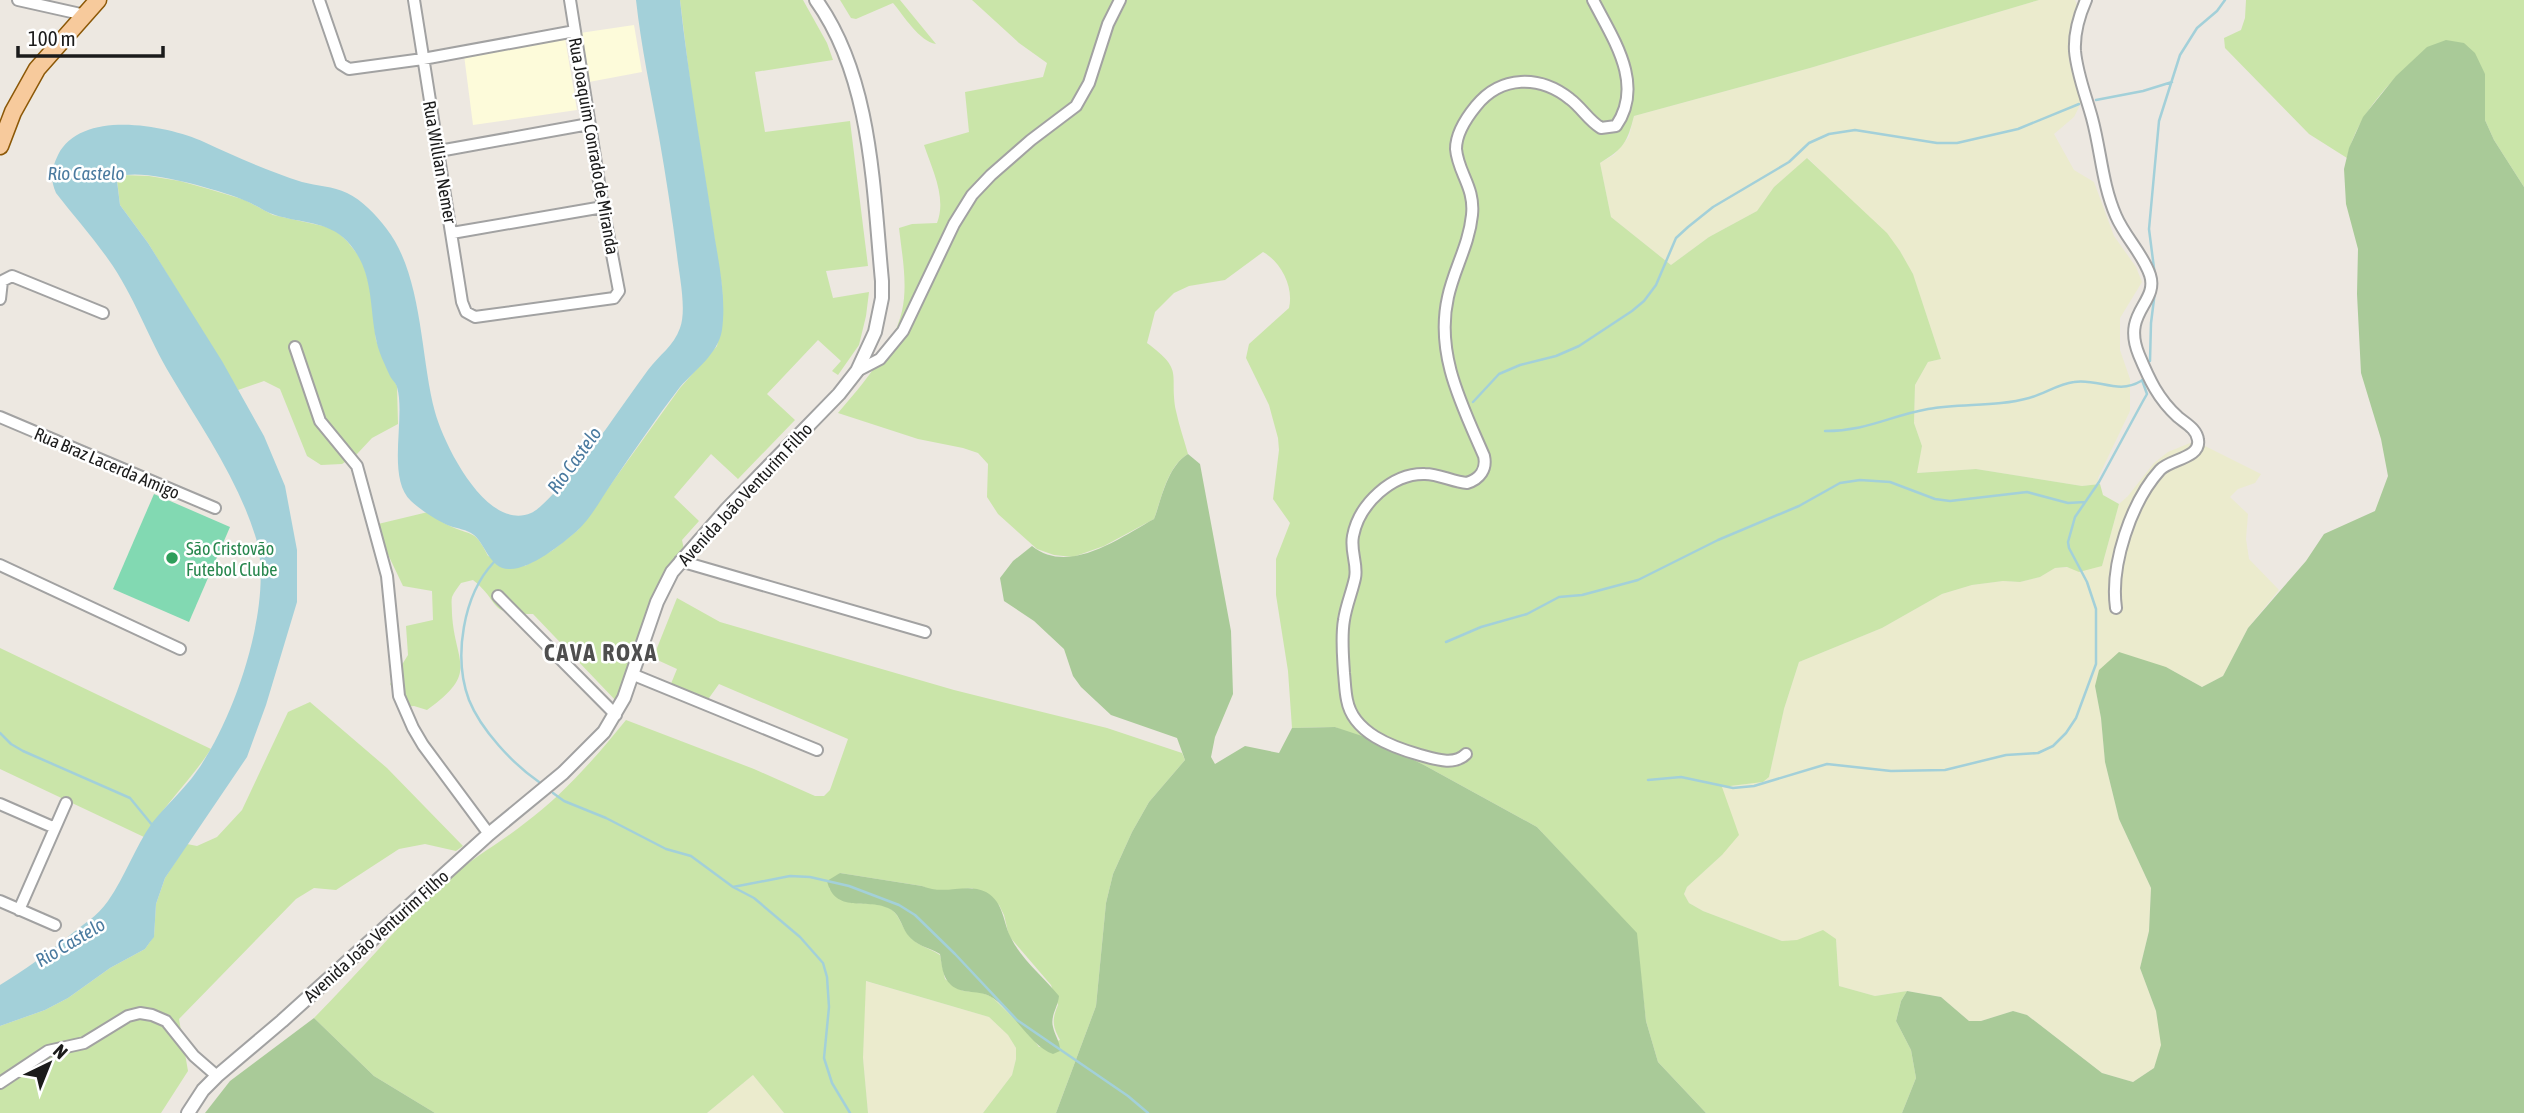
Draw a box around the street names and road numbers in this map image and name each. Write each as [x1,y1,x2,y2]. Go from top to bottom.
street label: Rua Joaquim Conrado de Miranda [565,36,623,256]
street label: Rua Willian Nemer [419,99,461,226]
street label: Avenida João Venturim Filho [673,418,817,570]
street label: Rua Braz Lacerda Amigo [31,423,183,503]
street label: Avenida João Venturim Filho [299,866,453,1006]

